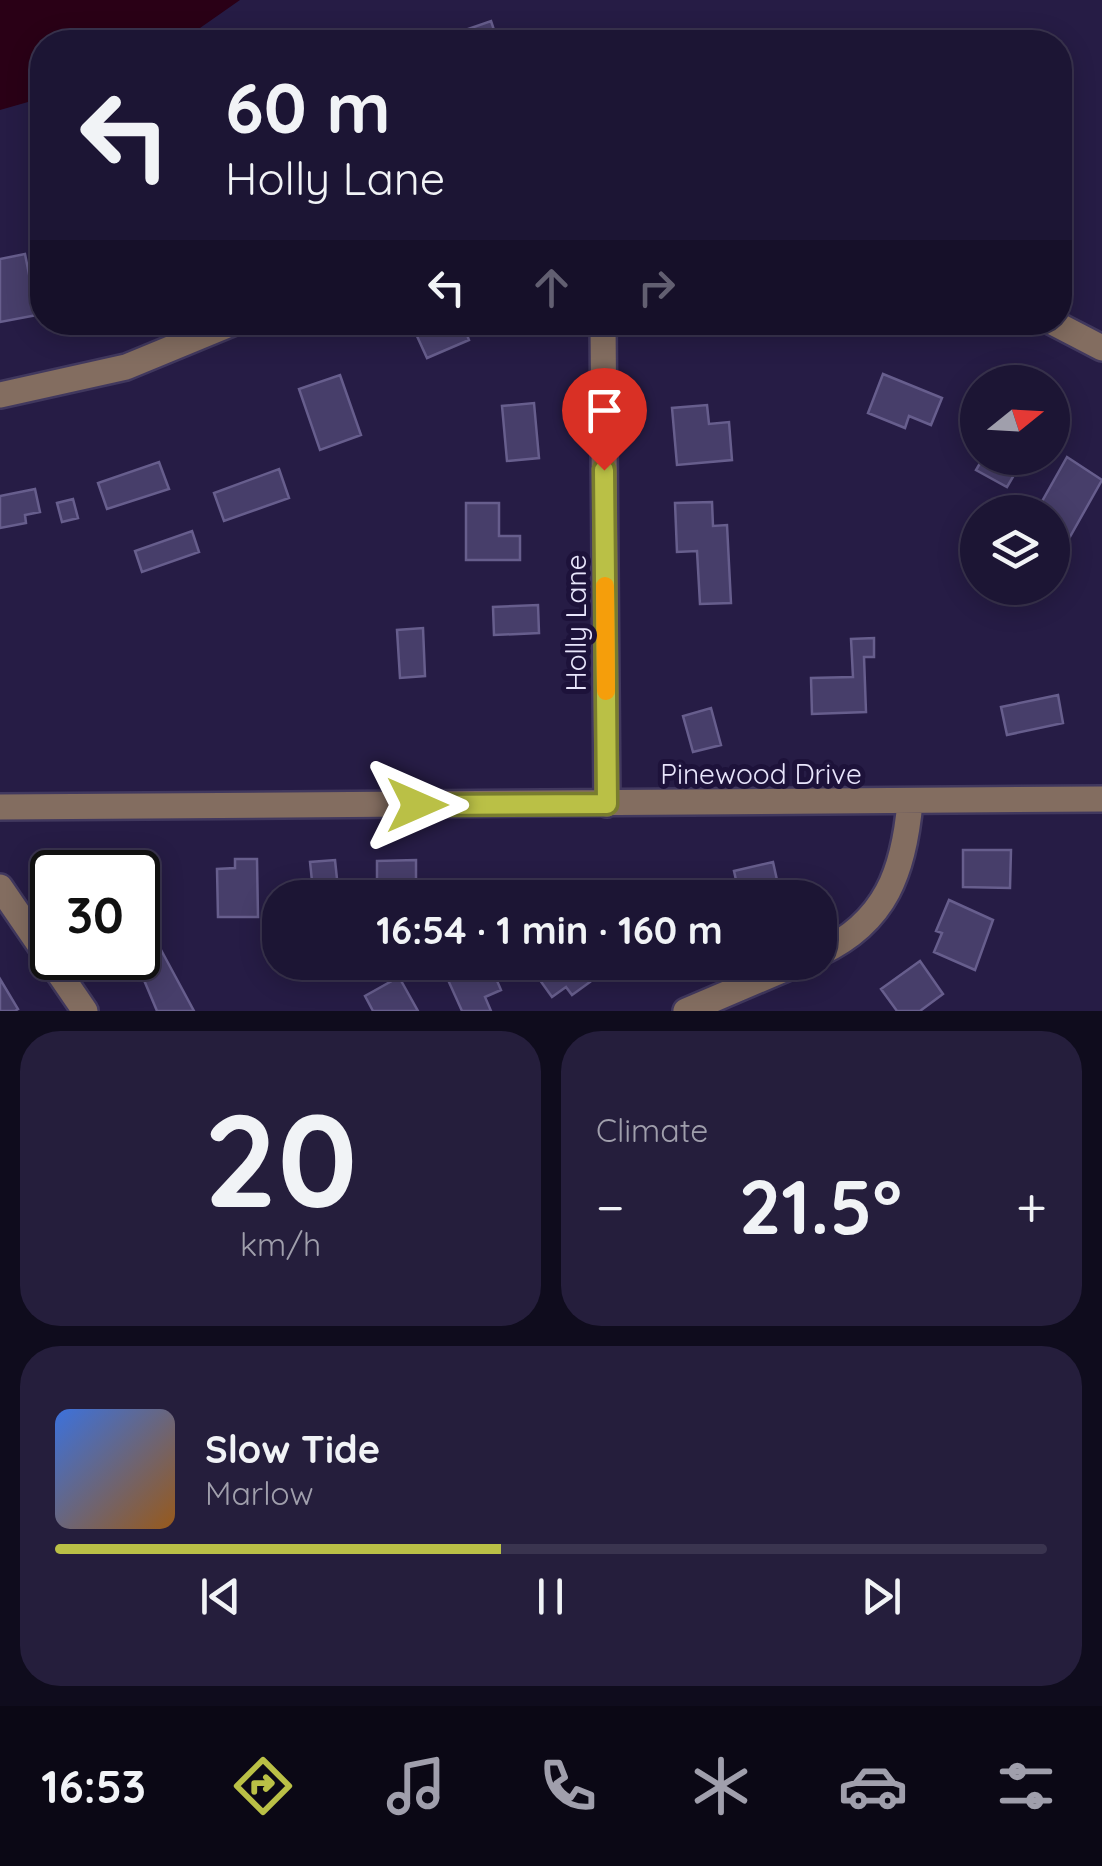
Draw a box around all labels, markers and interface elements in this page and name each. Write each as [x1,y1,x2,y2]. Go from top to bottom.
text: 60 m [225,63,391,151]
icon: left [60,70,190,200]
text: Holly Lane [225,150,445,206]
icon: left [419,260,474,315]
icon: ahead [524,260,579,315]
icon: right [629,260,684,315]
north arrow [960,365,1070,475]
map controls [960,365,1070,605]
pin [562,368,647,471]
icon: arrive [577,383,632,438]
button: layers [960,495,1070,605]
street label: Holly Lane [558,555,593,691]
position arrow [365,753,469,857]
street label: Pinewood Drive [660,756,862,791]
speed limit sign: 30 [30,850,160,980]
text: 16:54 · 1 min · 160 m [376,906,723,954]
text: 20 [204,1077,357,1240]
text: Climate [596,1110,708,1150]
text: 21.5° [739,1159,902,1253]
text: − [596,1172,625,1241]
text: + [1016,1172,1047,1241]
text: km/h [240,1224,321,1264]
text: Slow Tide [205,1425,380,1473]
text: Marlow [205,1473,314,1513]
icon: previous [193,1569,248,1624]
icon: pause [523,1569,578,1624]
icon: next [854,1569,909,1624]
icon: directions [228,1751,298,1821]
icon: music [381,1751,451,1821]
icon: phone [533,1751,603,1821]
icon: climate [686,1751,756,1821]
icon: car [838,1751,908,1821]
icon: filters [991,1751,1061,1821]
text: 16:53 [41,1758,146,1814]

